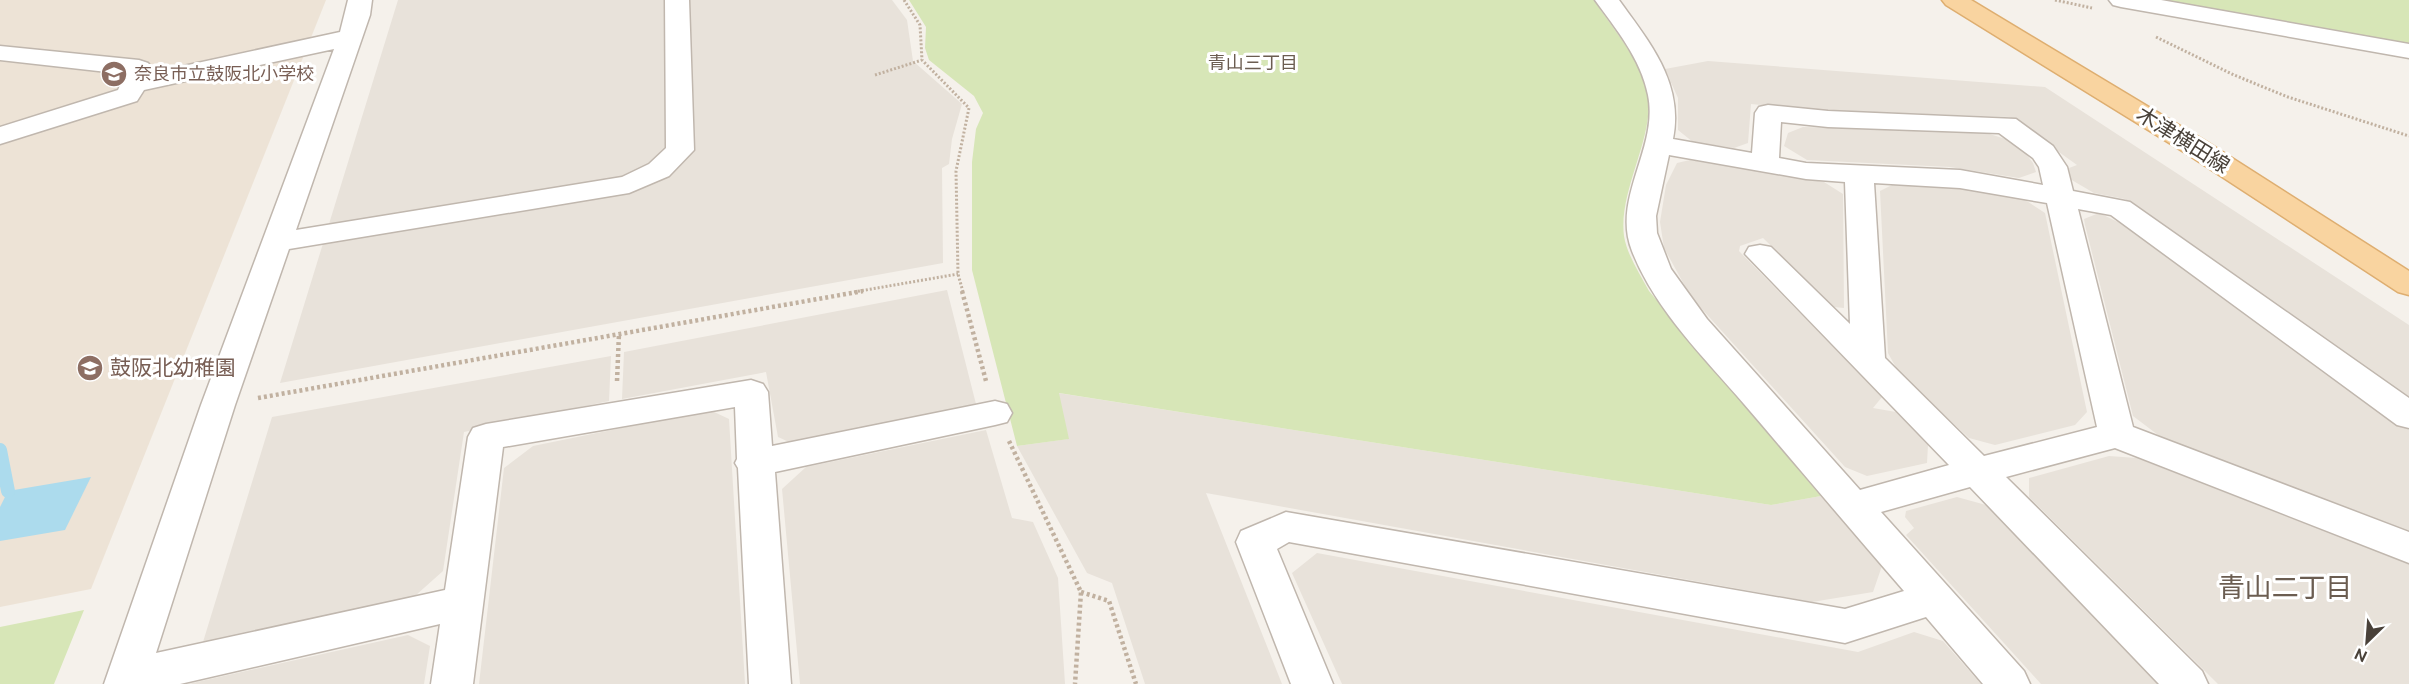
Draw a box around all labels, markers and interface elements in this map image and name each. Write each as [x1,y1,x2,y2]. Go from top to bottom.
district label: 青山三丁目 [1208,52,1298,72]
school or university icon: 奈良市立鼓阪北小学校 [99,59,129,89]
place label: 奈良市立鼓阪北小学校 [134,63,314,83]
street label: 木津横田線 [2133,101,2234,177]
school or university icon: 鼓阪北幼稚園 [75,353,105,383]
place label: 鼓阪北幼稚園 [110,355,236,379]
district label: 青山二丁目 [2218,572,2353,602]
north arrow [2337,612,2397,672]
text: N [2351,645,2370,666]

